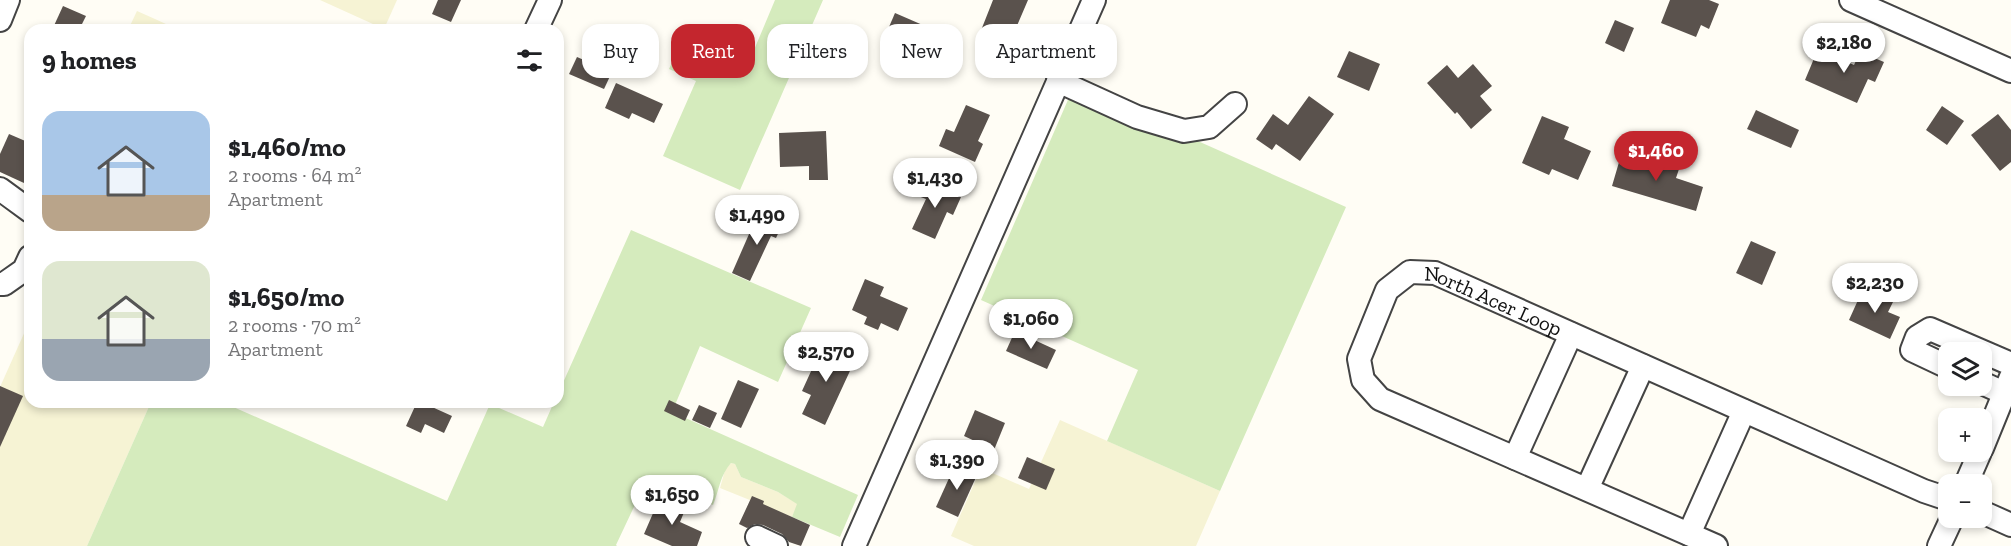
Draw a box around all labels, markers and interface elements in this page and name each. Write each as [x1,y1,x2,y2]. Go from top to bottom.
pin: $2,180 [1795,23,1893,74]
chip: Buy [582,24,659,78]
chip: Rent [671,24,755,78]
chip: Filters [767,24,868,78]
chip: New [880,24,963,78]
chip: Apartment [975,24,1117,78]
text: $2,180 [1816,30,1872,54]
text: 9 homes [42,44,137,76]
icon: filters [513,44,546,77]
text: $1,460/mo [228,131,346,163]
pin: $1,460 [1607,131,1705,182]
icon: home [90,135,162,207]
text: $1,460 [1628,138,1684,162]
pin: $1,430 [886,158,984,209]
text: 2 rooms · 64 m² [228,163,361,187]
text: $1,430 [907,165,963,189]
text: Apartment [228,187,323,211]
pin: $1,490 [708,195,806,246]
text: $1,490 [729,202,785,226]
street label: North Acer Loop [1424,260,1566,341]
pin: $2,230 [1826,263,1924,314]
text: $2,230 [1846,270,1904,294]
text: $1,650/mo [228,281,344,313]
icon: home [90,285,162,357]
pin: $1,060 [982,299,1080,350]
text: $1,060 [1003,306,1059,330]
text: 2 rooms · 70 m² [228,313,361,337]
pin: $2,570 [777,332,875,383]
text: Apartment [228,337,323,361]
text: $2,570 [798,339,854,363]
map controls [1938,342,1992,528]
button: layers [1938,342,1992,396]
button: + [1938,408,1992,462]
pin: $1,390 [908,440,1006,491]
text: $1,390 [929,447,985,471]
button: − [1938,474,1992,528]
pin: $1,650 [623,475,721,526]
text: $1,650 [645,482,699,506]

